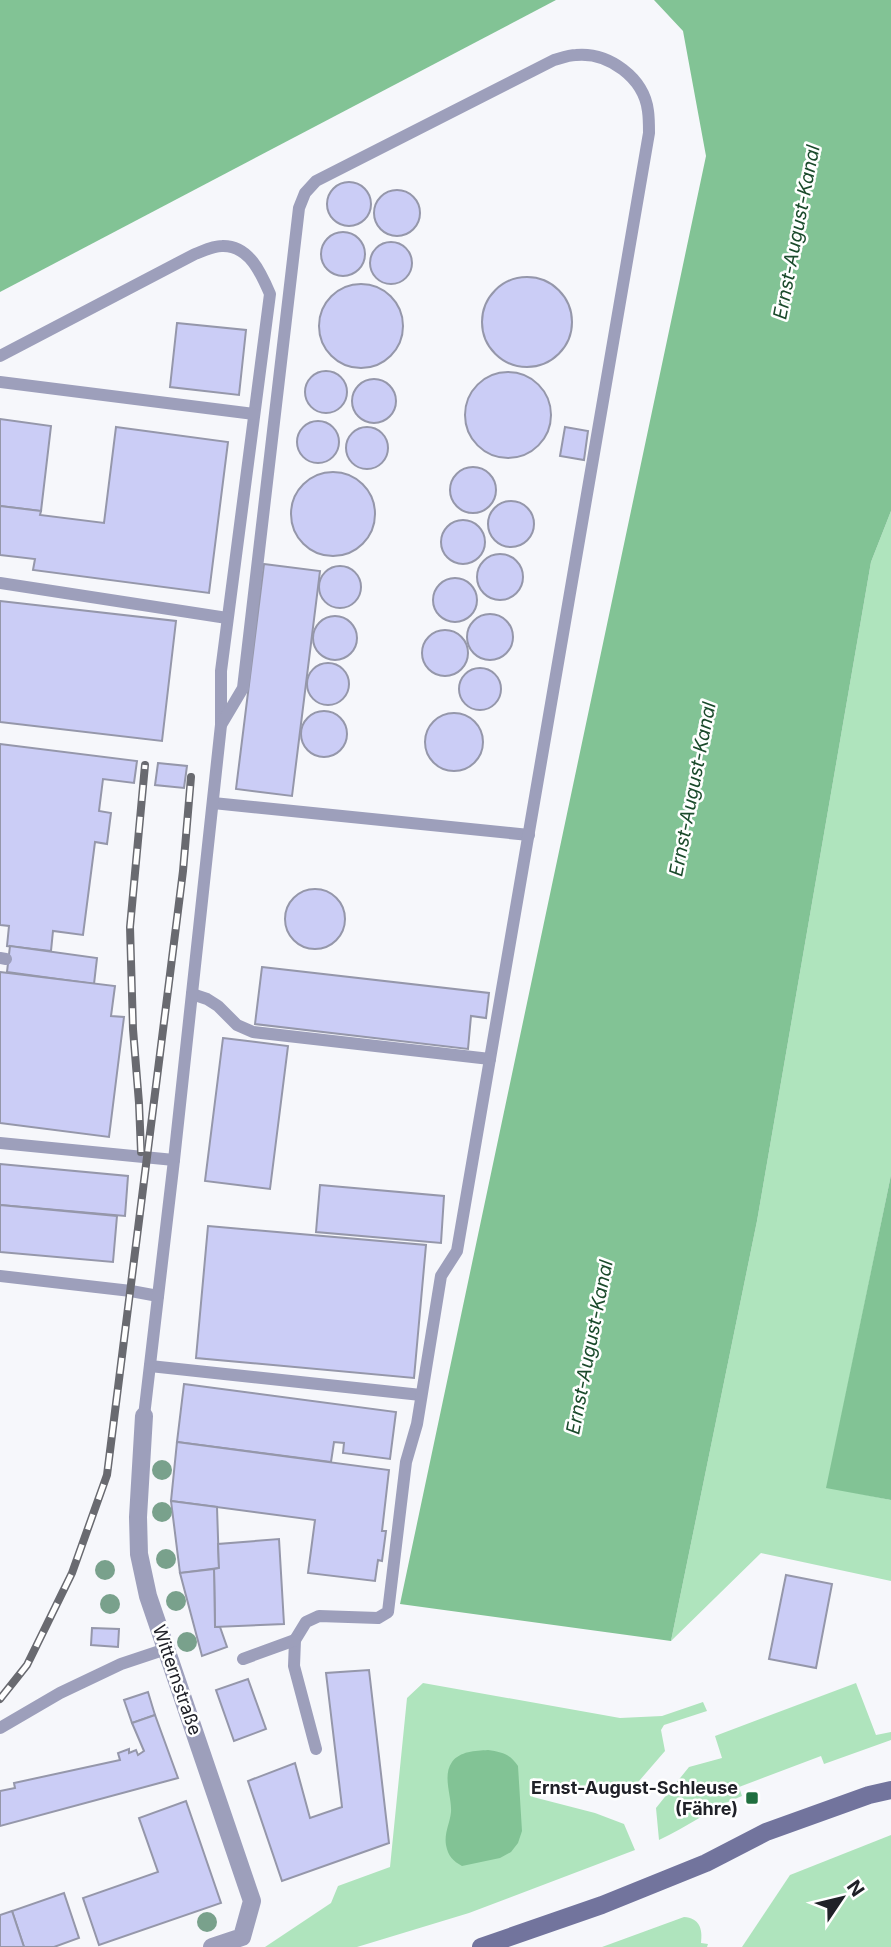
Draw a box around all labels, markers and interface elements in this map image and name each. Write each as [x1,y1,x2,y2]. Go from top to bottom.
water label: Ernst-August-Kanal [768,143,825,321]
water label: Ernst-August-Kanal [664,700,721,878]
water label: Ernst-August-Kanal [561,1258,618,1436]
street label: Witternstraße [149,1622,206,1738]
place label: Ernst-August-Schleuse (Fähre) [531,1777,738,1819]
marker: Ernst-August-Schleuse (Fähre) [744,1790,760,1806]
north arrow [807,1863,877,1933]
text: N [842,1876,869,1901]

